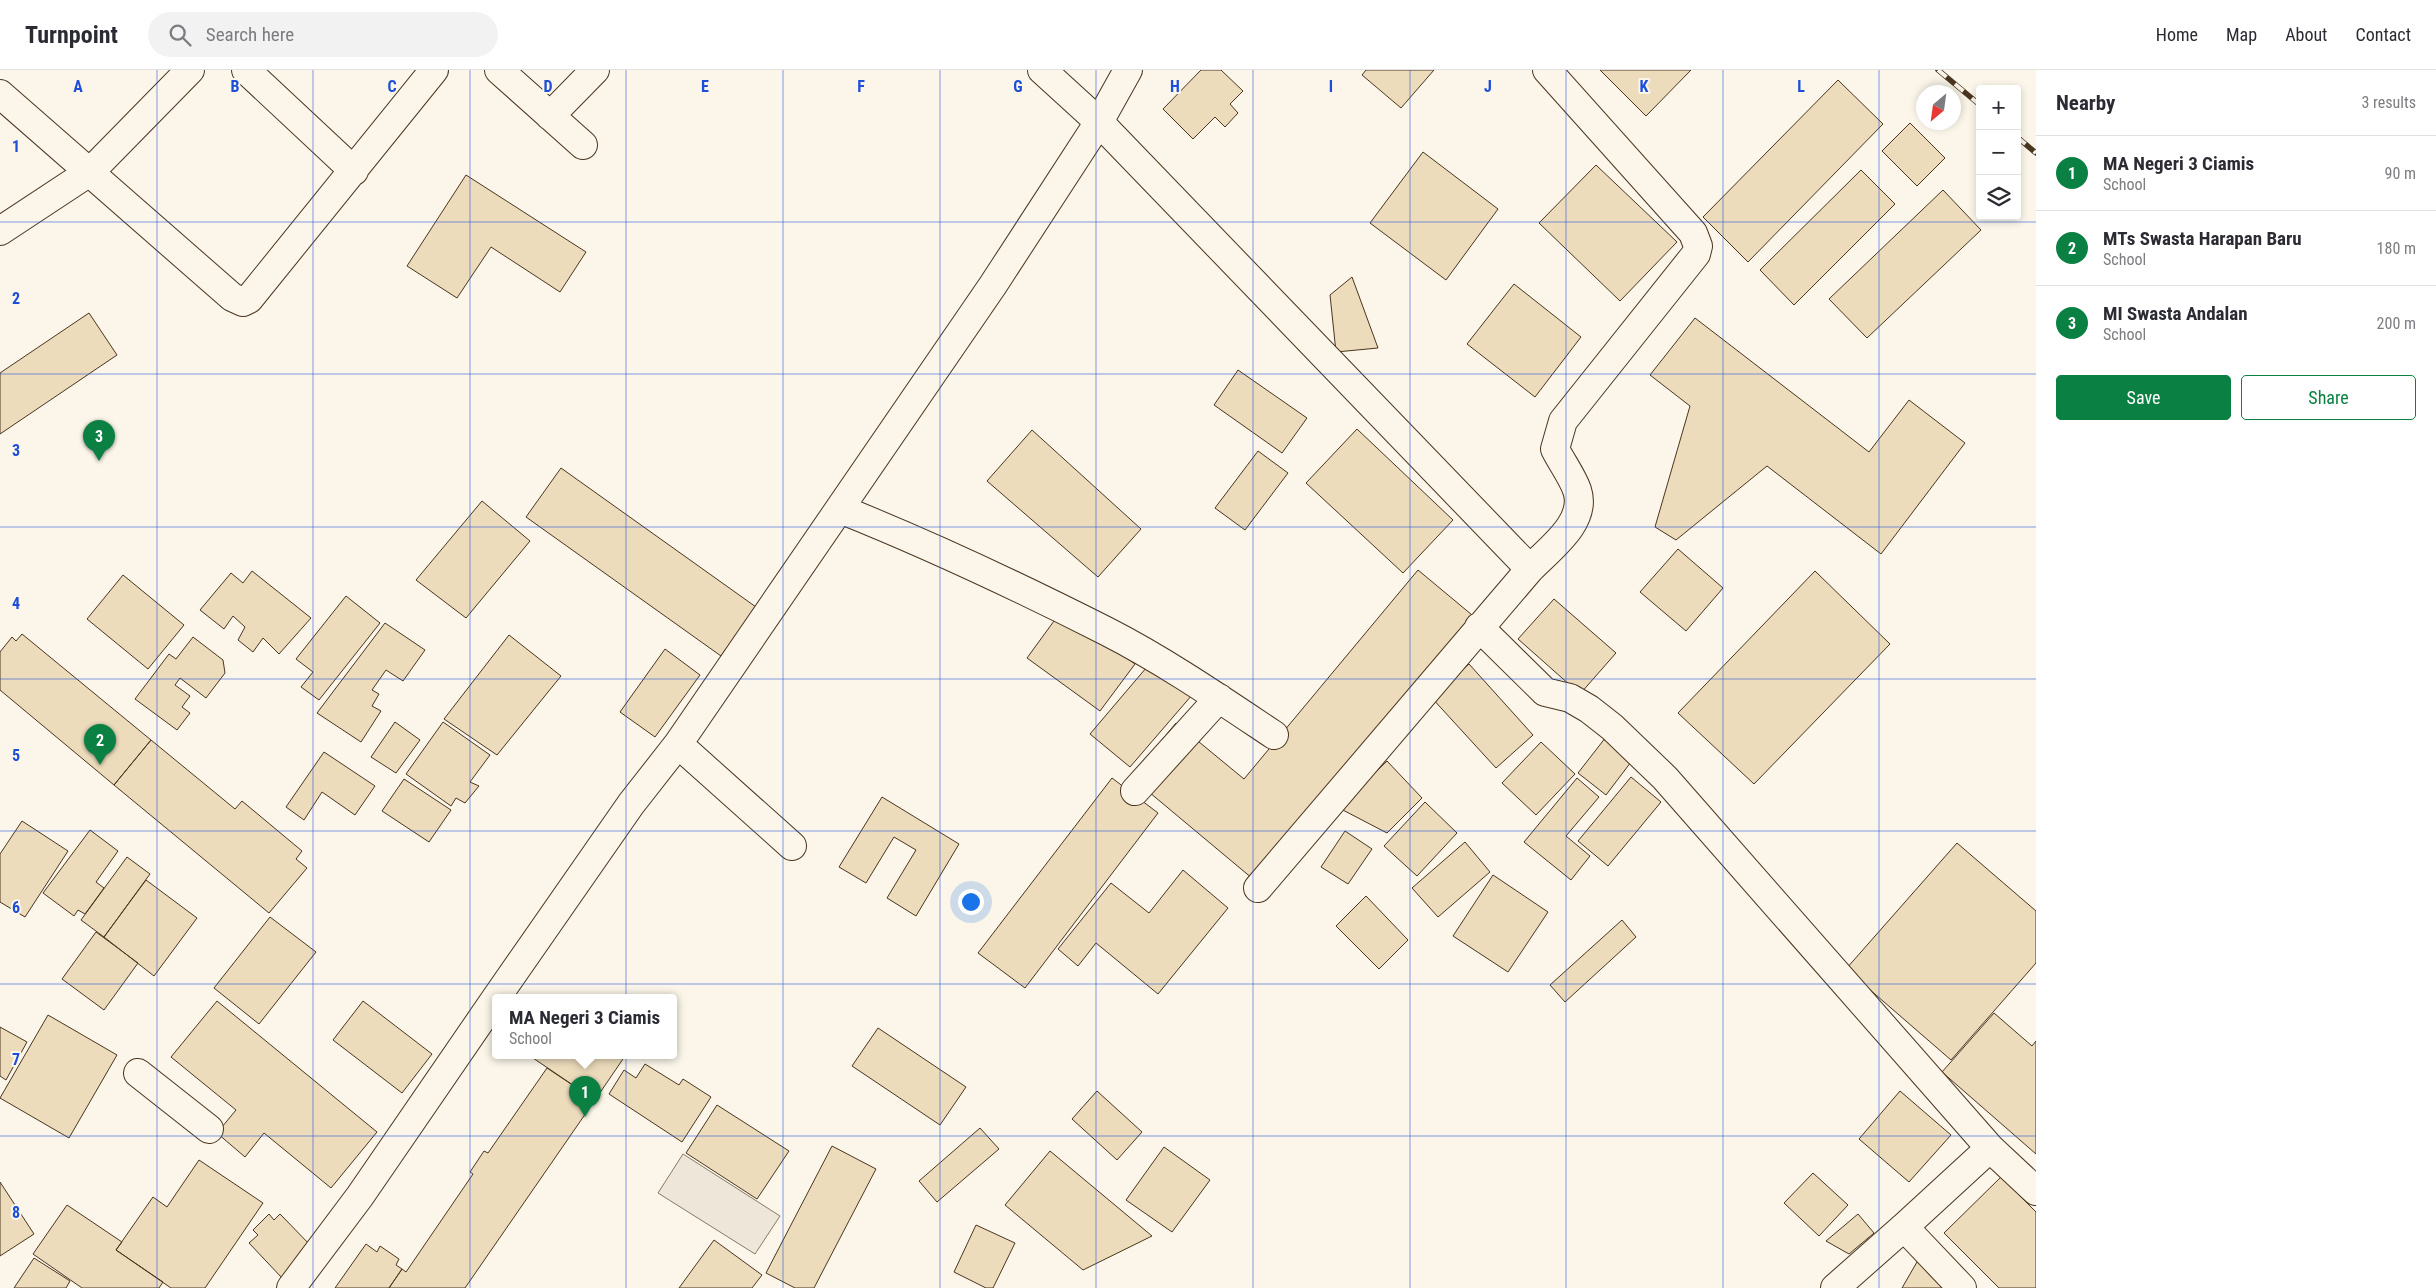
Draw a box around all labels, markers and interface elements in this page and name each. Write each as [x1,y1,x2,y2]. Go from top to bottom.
search box [148,12,498,57]
text: Turnpoint [25,21,118,49]
icon: search [166,21,194,49]
text: Search here [206,23,294,46]
text: Home [2156,24,2198,45]
text: Map [2226,24,2257,45]
text: About [2285,24,2327,45]
text: Contact [2355,24,2411,45]
text: A [73,77,83,96]
text: B [231,77,240,96]
text: C [387,77,397,96]
text: D [543,77,553,96]
text: E [701,77,709,96]
text: F [857,77,865,96]
text: G [1013,77,1023,96]
text: H [1170,77,1180,96]
text: I [1329,77,1333,96]
text: J [1484,77,1492,96]
text: K [1640,77,1649,96]
text: L [1797,77,1805,96]
north arrow [1916,85,1961,130]
map controls [1976,85,2021,220]
button: + [1976,85,2021,130]
text: Nearby [2056,91,2115,115]
text: 3 results [2361,93,2416,112]
button: − [1976,130,2021,175]
text: 1 [12,137,20,156]
text: MA Negeri 3 Ciamis [2103,152,2254,175]
text: 1 [2068,164,2076,183]
text: 90 m [2384,164,2416,183]
button: layers [1976,175,2021,220]
text: School [2103,175,2146,194]
text: MTs Swasta Harapan Baru [2103,227,2302,250]
text: 2 [2068,239,2076,258]
text: 180 m [2377,239,2416,258]
text: School [2103,250,2146,269]
text: 2 [12,289,20,308]
text: MI Swasta Andalan [2103,302,2248,325]
text: 3 [2068,314,2076,333]
text: 200 m [2377,314,2416,333]
text: School [2103,325,2146,344]
button: Save [2056,375,2231,420]
button: Share [2241,375,2416,420]
pin: 3 [83,420,115,461]
text: 3 [12,441,20,460]
text: 4 [12,594,20,613]
pin: 2 [84,724,116,765]
text: 5 [12,746,20,765]
your location [958,889,984,915]
text: 6 [12,898,20,917]
popup [492,994,677,1059]
text: MA Negeri 3 Ciamis [509,1006,660,1029]
text: School [509,1029,552,1048]
text: 7 [12,1050,20,1069]
pin: 1 [569,1076,601,1117]
text: 8 [12,1203,20,1222]

